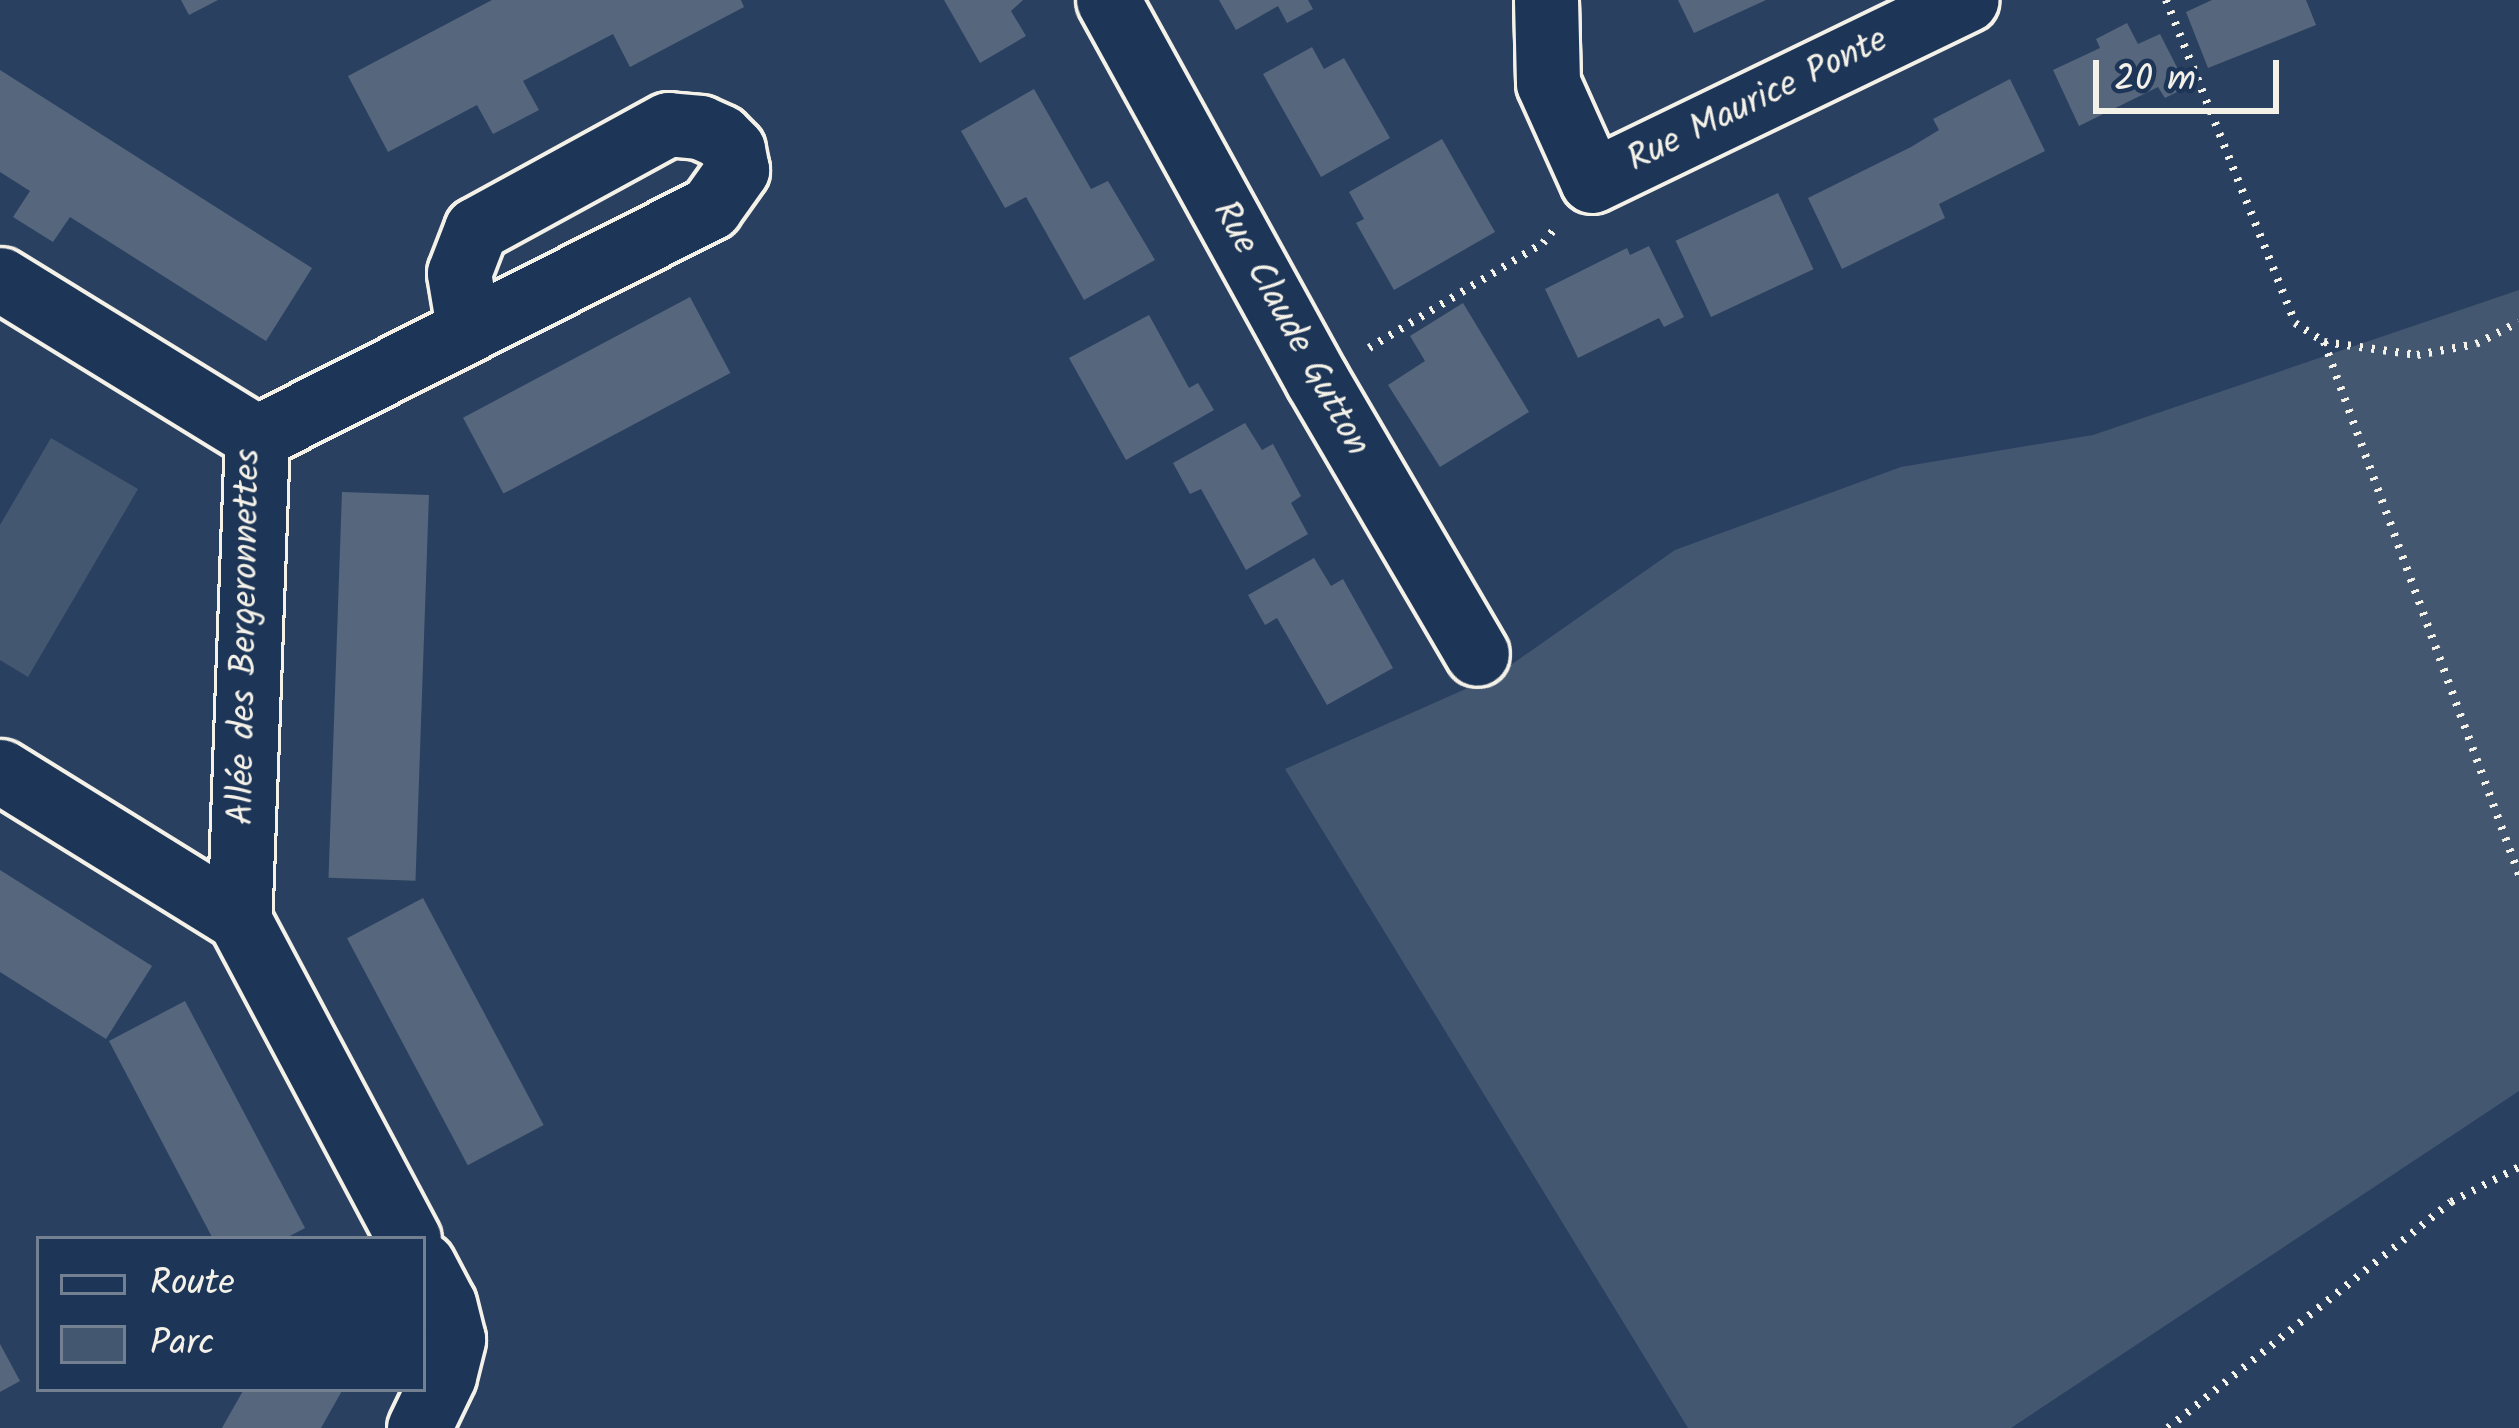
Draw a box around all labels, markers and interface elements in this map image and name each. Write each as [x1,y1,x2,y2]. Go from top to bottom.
street label: Rue Maurice Ponte [1621,19,1895,183]
scale bar [2099,36,2285,110]
text: 20 m [2114,52,2196,109]
street label: Rue Claude Gutton [1202,194,1378,464]
street label: Allée des Bergeronnettes [221,448,271,826]
legend [36,1236,426,1392]
text: Route [150,1256,235,1313]
text: Parc [150,1316,214,1373]

